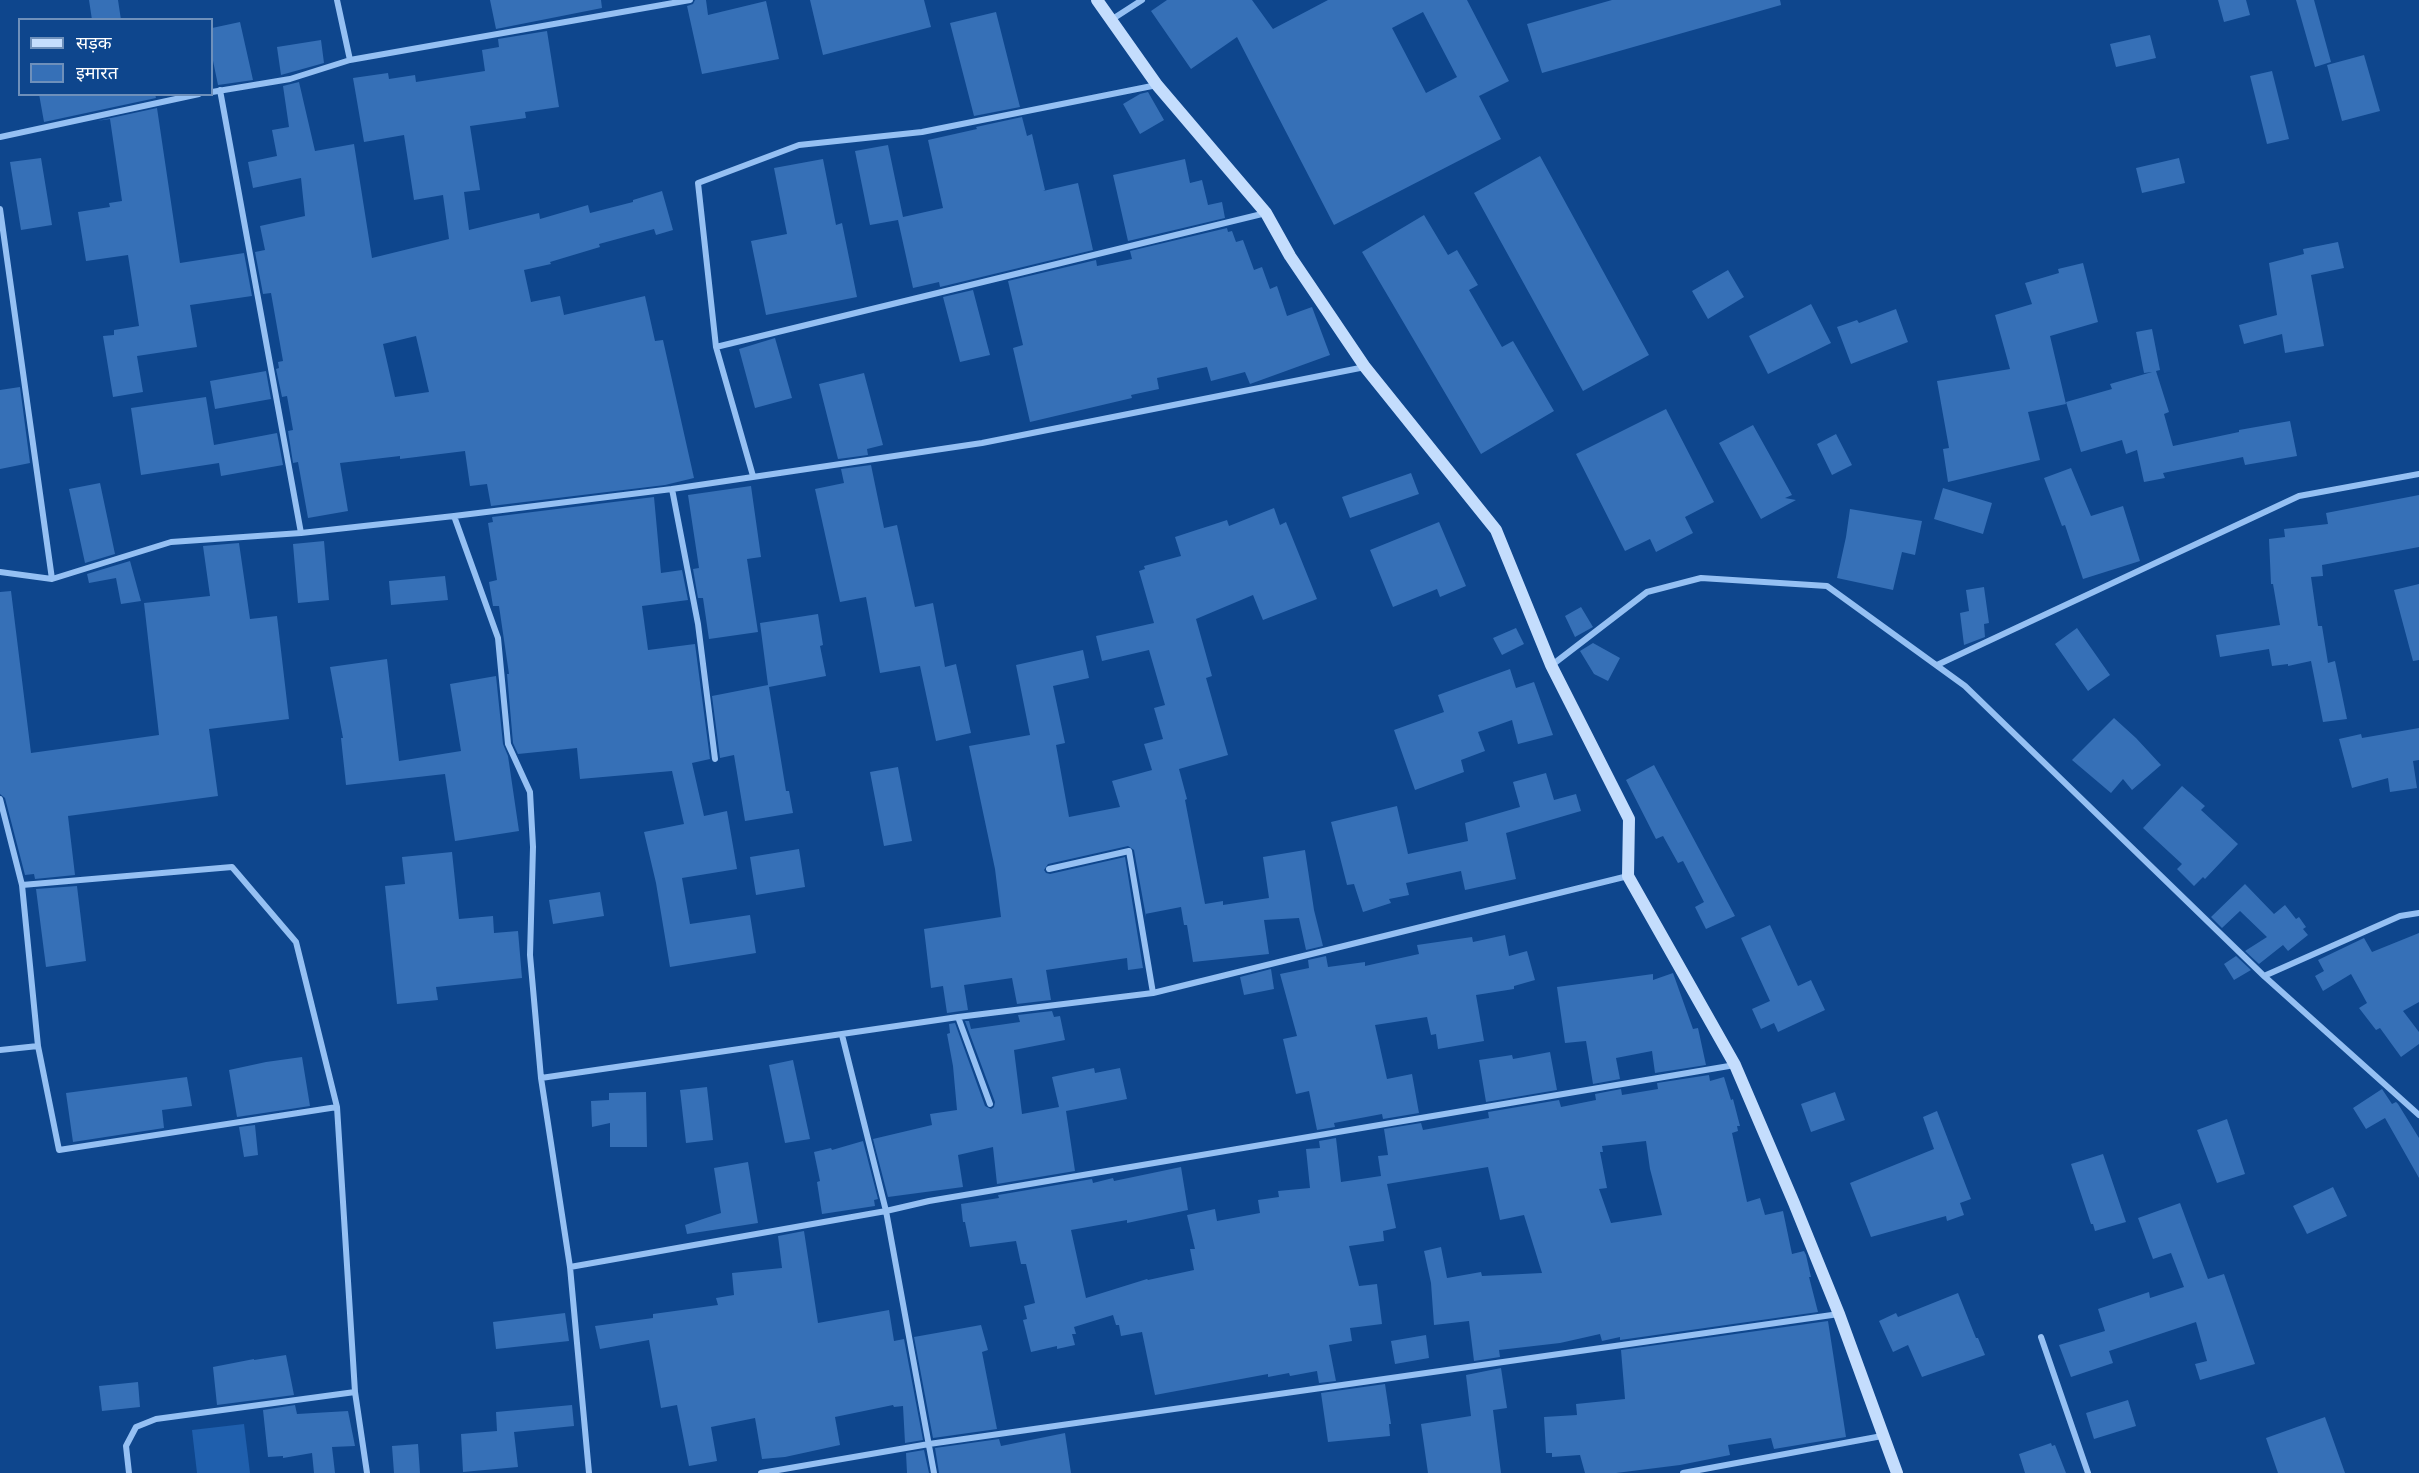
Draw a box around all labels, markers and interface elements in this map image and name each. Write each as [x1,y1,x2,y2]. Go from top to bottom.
legend [18,18,213,96]
text: सड़क [76,31,112,53]
text: इमारत [76,61,118,83]

